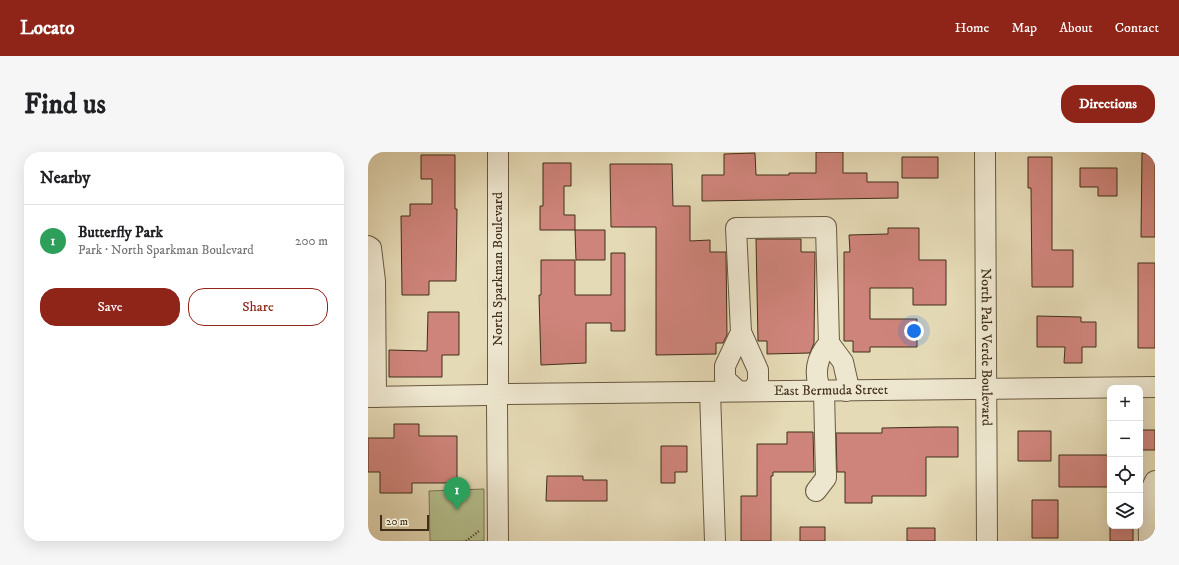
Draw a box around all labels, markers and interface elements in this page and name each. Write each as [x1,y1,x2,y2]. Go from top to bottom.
text: Locato [20,17,75,40]
text: Home [955,19,989,37]
text: Map [1011,19,1037,37]
text: About [1059,19,1093,37]
text: Contact [1115,19,1159,37]
button: Directions [1061,85,1155,123]
text: Find us [24,87,106,122]
text: Nearby [40,167,90,189]
street label: North Sparkman Boulevard [489,192,507,346]
text: Butterfly Park [78,223,163,242]
text: 1 [51,233,55,249]
text: 200 m [295,233,328,249]
text: Park · North Sparkman Boulevard [78,242,254,258]
street label: North Palo Verde Boulevard [977,268,995,426]
button: Save [40,288,180,326]
button: Share [188,288,328,326]
your location [904,321,924,341]
street label: East Bermuda Street [774,381,889,400]
map controls [1107,385,1143,529]
button: + [1107,385,1143,421]
button: − [1107,421,1143,457]
button: locate [1107,457,1143,493]
pin: 1 [444,477,470,510]
button: layers [1107,493,1143,529]
scale bar [380,513,429,532]
text: 20 m [386,515,408,529]

